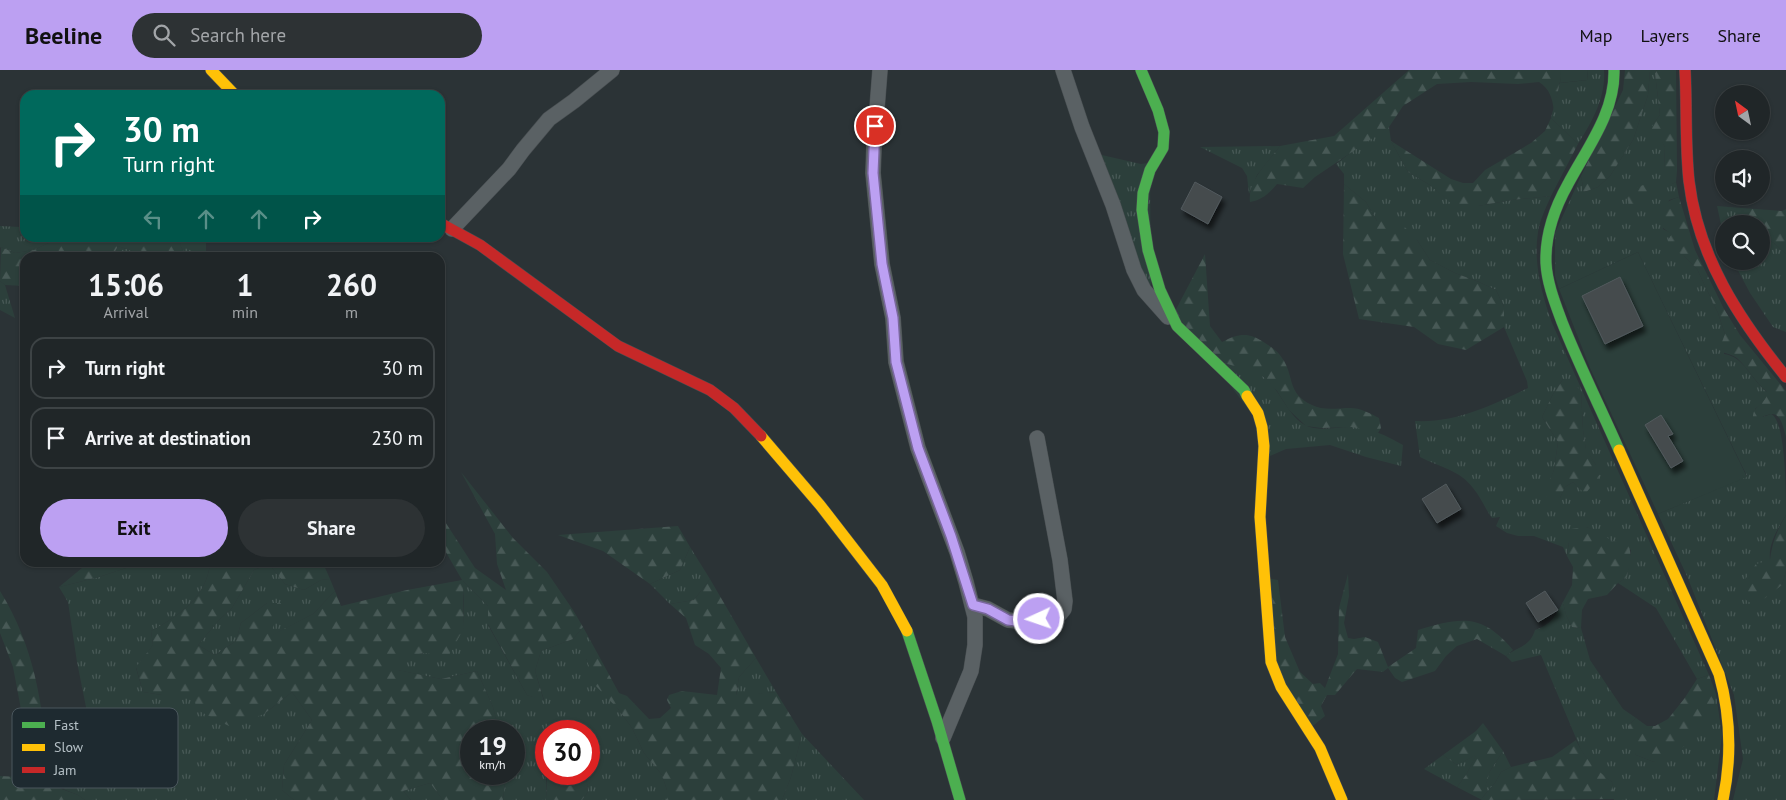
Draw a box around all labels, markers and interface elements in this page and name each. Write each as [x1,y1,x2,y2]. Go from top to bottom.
search box [132,13,482,58]
text: Beeline [25,20,102,51]
icon: search [150,21,178,49]
text: Search here [190,23,286,47]
text: Map [1580,24,1612,47]
text: Layers [1640,24,1689,47]
text: Share [1717,24,1761,47]
north arrow [1715,85,1770,140]
map controls [1715,85,1770,270]
pin [854,105,896,147]
text: 30 m [123,106,200,152]
icon: right [40,110,105,175]
icon: arrive [861,112,889,140]
text: Turn right [123,150,215,178]
button: sound [1715,150,1770,205]
icon: left [139,205,167,233]
icon: ahead [192,205,220,233]
icon: ahead [245,205,273,233]
icon: right [298,205,326,233]
button: search [1715,215,1770,270]
text: 15:06 [88,265,164,304]
text: 1 [237,265,254,304]
text: 260 [326,265,377,304]
text: Arrival [104,302,148,322]
text: min [232,302,258,322]
text: m [345,302,358,322]
icon: right [42,354,70,382]
text: Turn right [85,356,165,380]
text: 30 m [382,356,423,380]
icon: arrive [42,424,70,452]
text: Arrive at destination [85,426,251,450]
text: 230 m [371,426,423,450]
button: Exit [40,499,228,557]
button: Share [238,499,425,557]
position arrow [1012,592,1064,644]
legend [12,708,178,788]
text: Fast [54,716,79,734]
speed limit sign: 30 [535,720,600,785]
text: 19 [478,730,507,762]
text: Slow [54,738,84,756]
text: km/h [479,757,506,772]
text: Jam [53,761,76,779]

